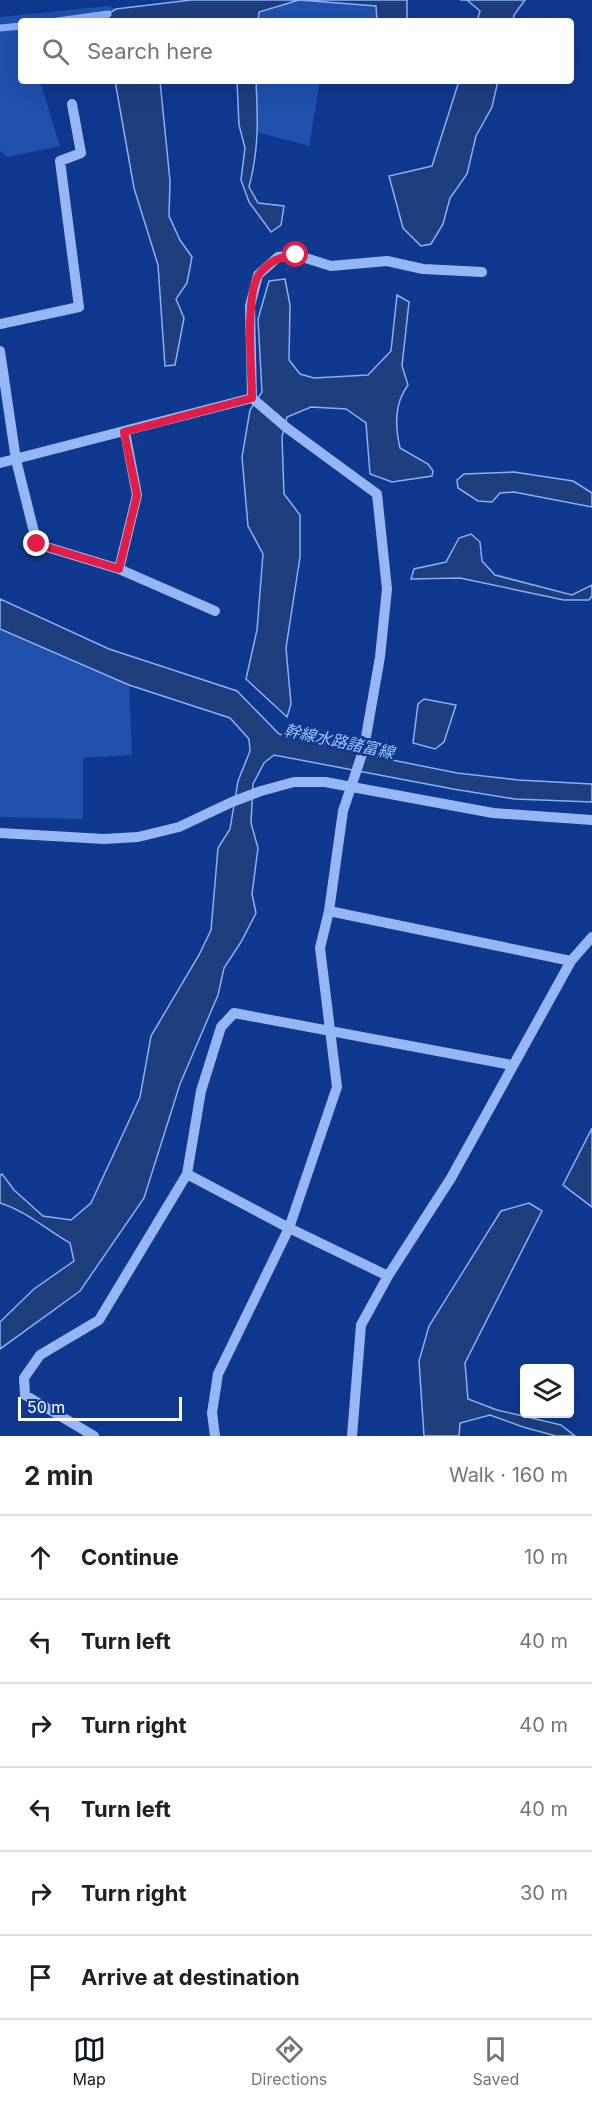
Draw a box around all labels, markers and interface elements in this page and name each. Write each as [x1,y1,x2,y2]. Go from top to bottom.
search box [18,18,574,84]
icon: search [39,35,72,68]
text: Search here [87,38,213,64]
route start [282,241,308,267]
route end [23,530,49,556]
water label: 幹線水路諸富線 [282,720,398,763]
map controls [520,1364,574,1418]
button: layers [520,1364,574,1418]
scale bar [18,1394,182,1422]
text: 50 m [27,1397,65,1417]
text: 2 min [24,1460,94,1491]
text: Walk · 160 m [449,1463,568,1487]
icon: ahead [24,1541,57,1574]
text: Continue [81,1544,179,1570]
text: 10 m [524,1545,568,1569]
icon: left [24,1625,57,1658]
text: Turn left [81,1628,171,1654]
text: 40 m [519,1629,568,1653]
icon: right [24,1709,57,1742]
text: Turn right [81,1712,187,1738]
text: 40 m [519,1713,568,1737]
icon: left [24,1793,57,1826]
text: Turn left [81,1796,171,1822]
text: 40 m [519,1797,568,1821]
icon: right [24,1877,57,1910]
text: Turn right [81,1880,187,1906]
text: 30 m [520,1881,568,1905]
icon: arrive [24,1961,57,1994]
text: Arrive at destination [81,1964,300,1990]
tab: Map [73,2033,106,2089]
tab: Directions [251,2033,327,2089]
tab: Saved [473,2033,519,2089]

